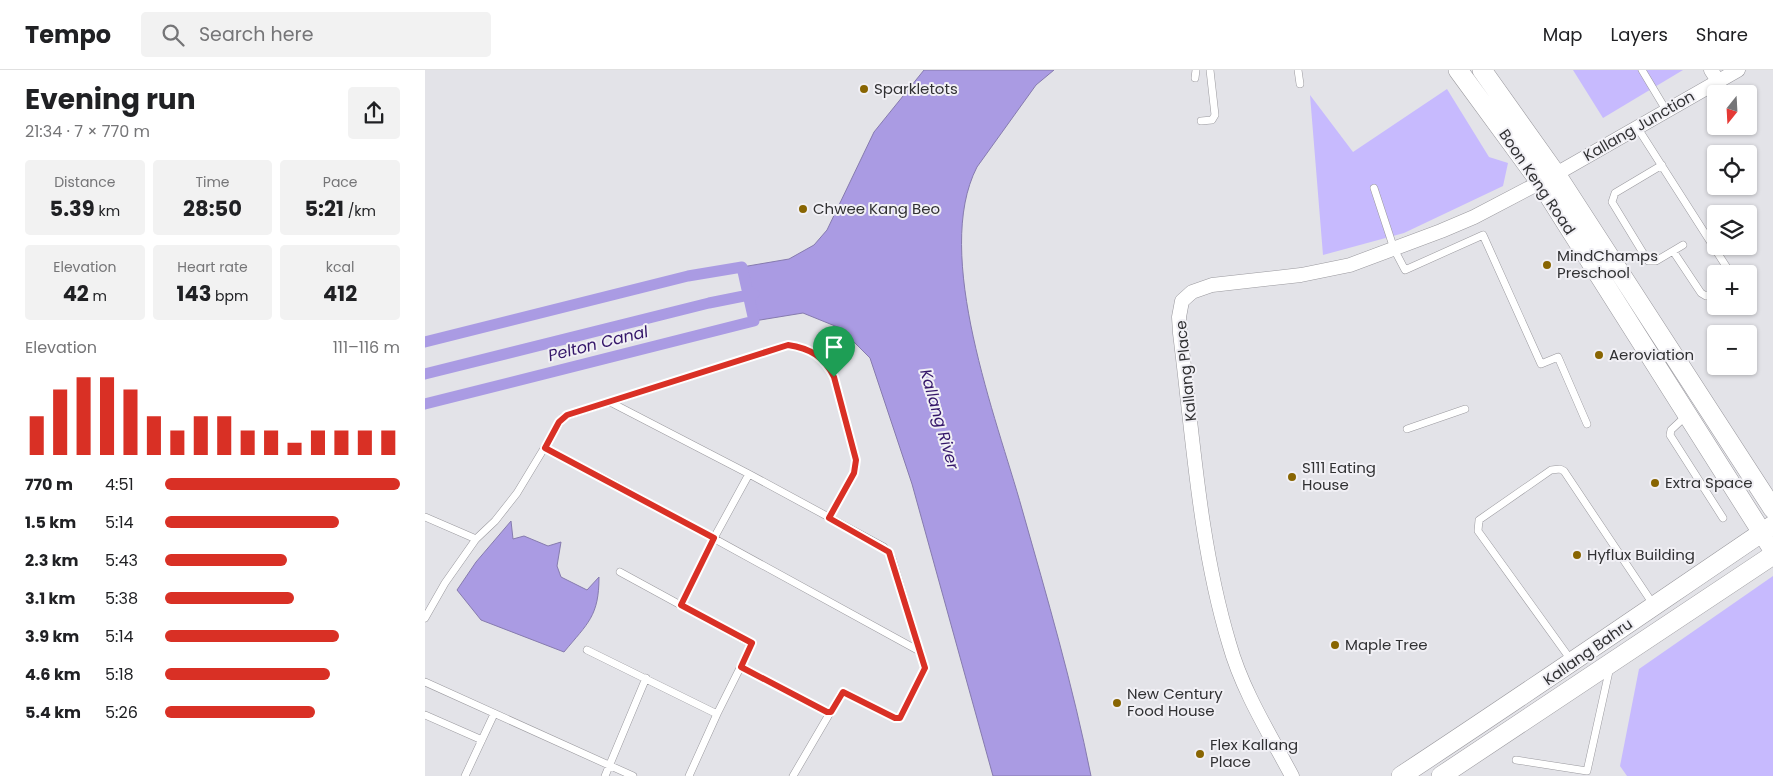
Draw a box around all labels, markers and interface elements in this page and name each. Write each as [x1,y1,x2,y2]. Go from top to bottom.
search box [141,12,491,57]
text: Tempo [25,18,111,51]
icon: search [159,21,187,49]
text: Search here [199,21,313,48]
text: Map [1543,22,1583,47]
text: Layers [1611,22,1668,47]
text: Share [1696,22,1748,47]
place label: Sparkletots [874,78,958,99]
text: Evening run [25,80,196,119]
marker: Sparkletots [858,83,870,95]
street label: Kallang Junction [1579,85,1698,166]
north arrow [1707,85,1757,135]
map controls [1707,85,1757,375]
button: share [348,87,400,139]
text: 21:34 · 7 × 770 m [25,120,150,143]
street label: Boon Keng Road [1494,125,1581,239]
button: locate [1707,145,1757,195]
text: Distance [54,172,116,192]
text: Time [195,172,230,192]
text: Pace [323,172,358,192]
text: 5.39 [50,194,95,223]
text: 28:50 [183,194,242,223]
text: 5:21 [304,194,344,223]
place label: Chwee Kang Beo [813,198,940,219]
text: km [95,201,120,221]
text: /km [344,201,376,221]
marker: Chwee Kang Beo [797,203,809,215]
button: layers [1707,205,1757,255]
place label: MindChamps Preschool [1557,245,1658,283]
text: Elevation [53,257,116,277]
text: Heart rate [177,257,248,277]
text: kcal [326,257,354,277]
marker: MindChamps Preschool [1541,259,1553,271]
button: + [1707,265,1757,315]
text: 42 [63,279,89,308]
text: 143 [177,279,211,308]
text: 412 [323,279,357,308]
text: m [89,286,107,306]
text: bpm [211,286,248,306]
water label: Pelton Canal [546,320,651,367]
street label: Kallang Place [1170,320,1201,423]
button: − [1707,325,1757,375]
pin [813,326,855,377]
icon: arrive [820,333,848,361]
text: Elevation [25,336,97,359]
text: 111–116 m [333,336,400,359]
place label: Aeroviation [1609,344,1694,365]
marker: Aeroviation [1593,349,1605,361]
water label: Kallang River [914,366,965,473]
place label: S111 Eating House [1302,457,1376,495]
marker: S111 Eating House [1286,471,1298,483]
place label: Extra Space [1665,472,1753,493]
text: 770 m [25,473,73,496]
text: 4:51 [105,473,134,496]
marker: Extra Space [1649,477,1661,489]
text: 1.5 km [25,511,76,534]
text: 5:14 [105,511,134,534]
place label: Hyflux Building [1587,544,1695,565]
text: 2.3 km [25,549,79,572]
text: 5:43 [105,549,138,572]
marker: Hyflux Building [1571,549,1583,561]
text: 3.1 km [25,587,75,610]
text: 5:38 [105,587,138,610]
street label: Kallang Bahru [1539,613,1637,690]
text: 3.9 km [25,625,79,648]
text: 5:14 [105,625,134,648]
place label: Maple Tree [1345,634,1428,655]
marker: Maple Tree [1329,639,1341,651]
text: 4.6 km [25,663,81,686]
text: 5:18 [105,663,134,686]
place label: New Century Food House [1127,683,1223,721]
marker: New Century Food House [1111,697,1123,709]
text: 5.4 km [25,701,81,724]
text: 5:26 [105,701,138,724]
place label: Flex Kallang Place [1210,734,1298,772]
marker: Flex Kallang Place [1194,748,1206,760]

